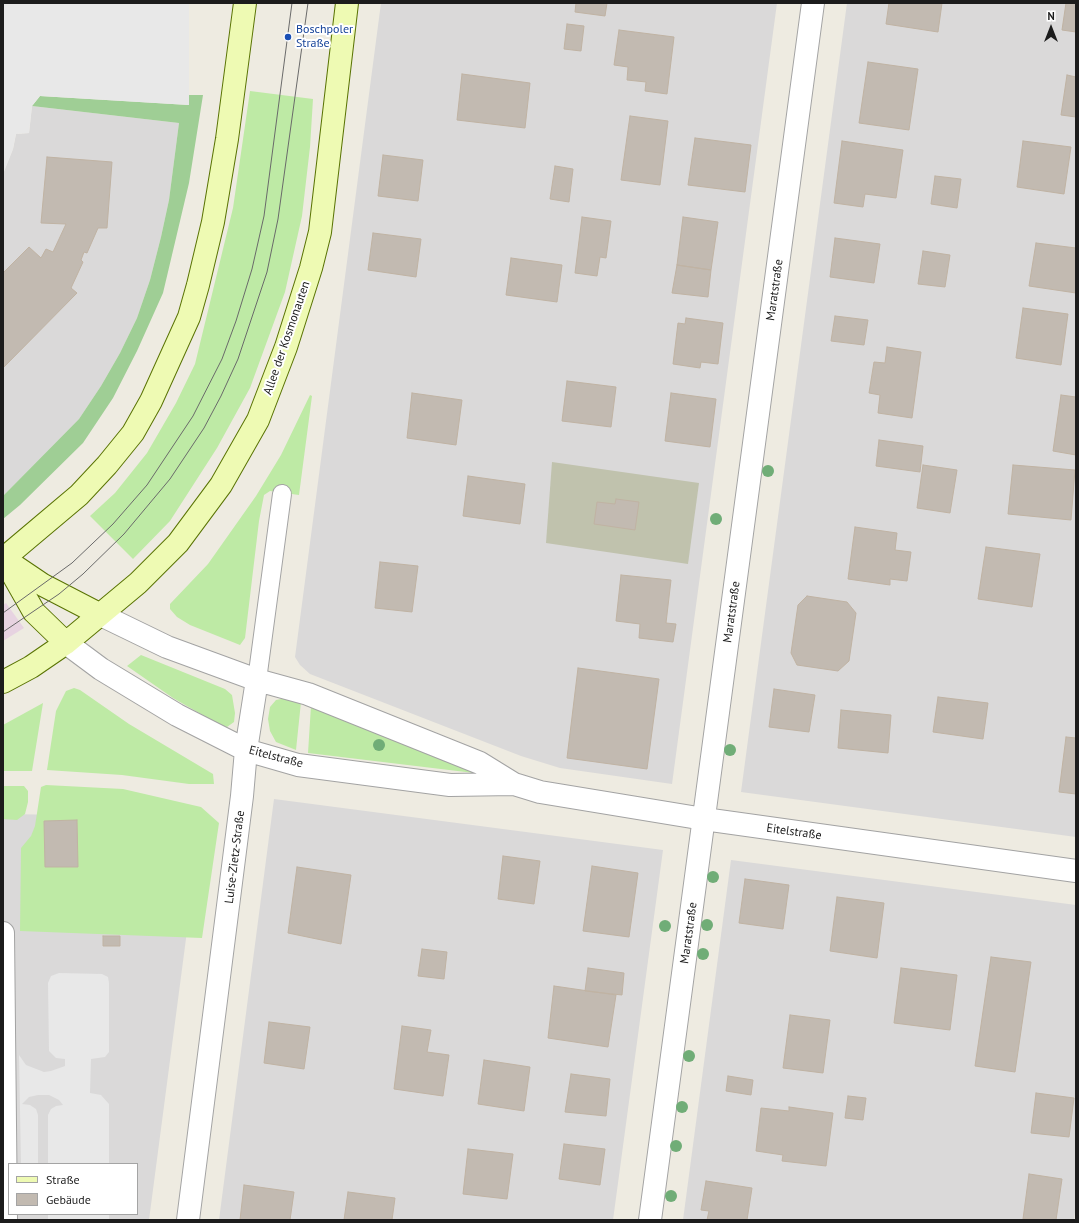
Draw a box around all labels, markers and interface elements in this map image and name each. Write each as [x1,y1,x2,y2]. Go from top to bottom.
north arrow [1031,8,1071,48]
text: N [1047,9,1055,23]
place label: Boschpoler Straße [296,23,353,51]
marker: Boschpoler Straße [283,32,293,42]
street label: Maratstraße [764,258,786,322]
street label: Allee der Kosmonauten [261,279,313,397]
street label: Maratstraße [721,580,743,644]
street label: Eitelstraße [247,743,305,771]
street label: Luise-Zietz-Straße [222,810,248,904]
street label: Eitelstraße [766,821,822,843]
street label: Maratstraße [678,901,700,965]
legend [8,1163,138,1215]
text: Straße [46,1172,80,1187]
text: Gebäude [46,1192,91,1207]

